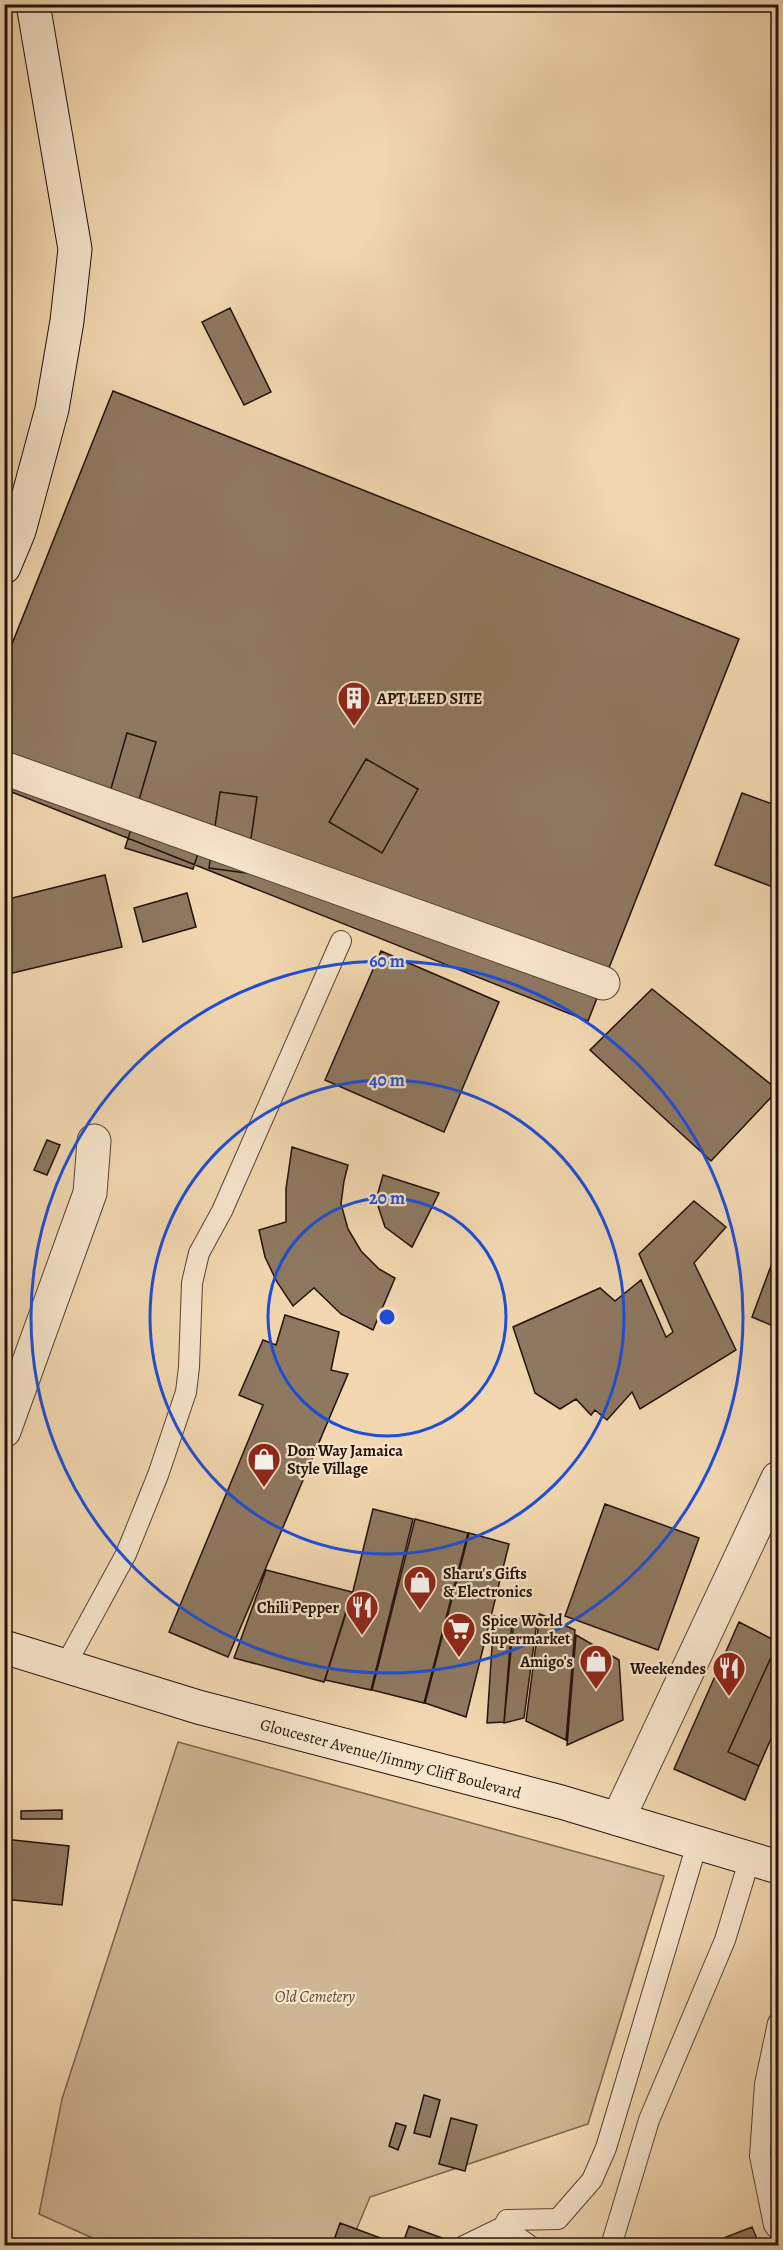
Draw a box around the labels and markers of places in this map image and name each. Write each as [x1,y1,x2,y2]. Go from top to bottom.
building icon: APT LEED SITE [336,680,372,727]
place label: APT LEED SITE [376,688,482,710]
centre of rings [377,1307,397,1327]
place label: Don Way Jamaica Style Village [287,1440,403,1480]
shop icon: Don Way Jamaica Style Village [246,1441,282,1488]
place label: Sharu's Gifts & Electronics [443,1563,532,1603]
shop icon: Sharu's Gifts & Electronics [402,1564,438,1611]
restaurant icon: Chili Pepper [344,1589,380,1636]
place label: Chili Pepper [257,1597,339,1619]
place label: Spice World Supermarket [482,1610,571,1650]
supermarket icon: Spice World Supermarket [441,1611,477,1658]
shop icon: Amigo's [578,1643,614,1690]
restaurant icon: Weekendes [711,1650,747,1697]
place label: Amigo's [519,1651,573,1673]
place label: Weekendes [629,1658,706,1680]

